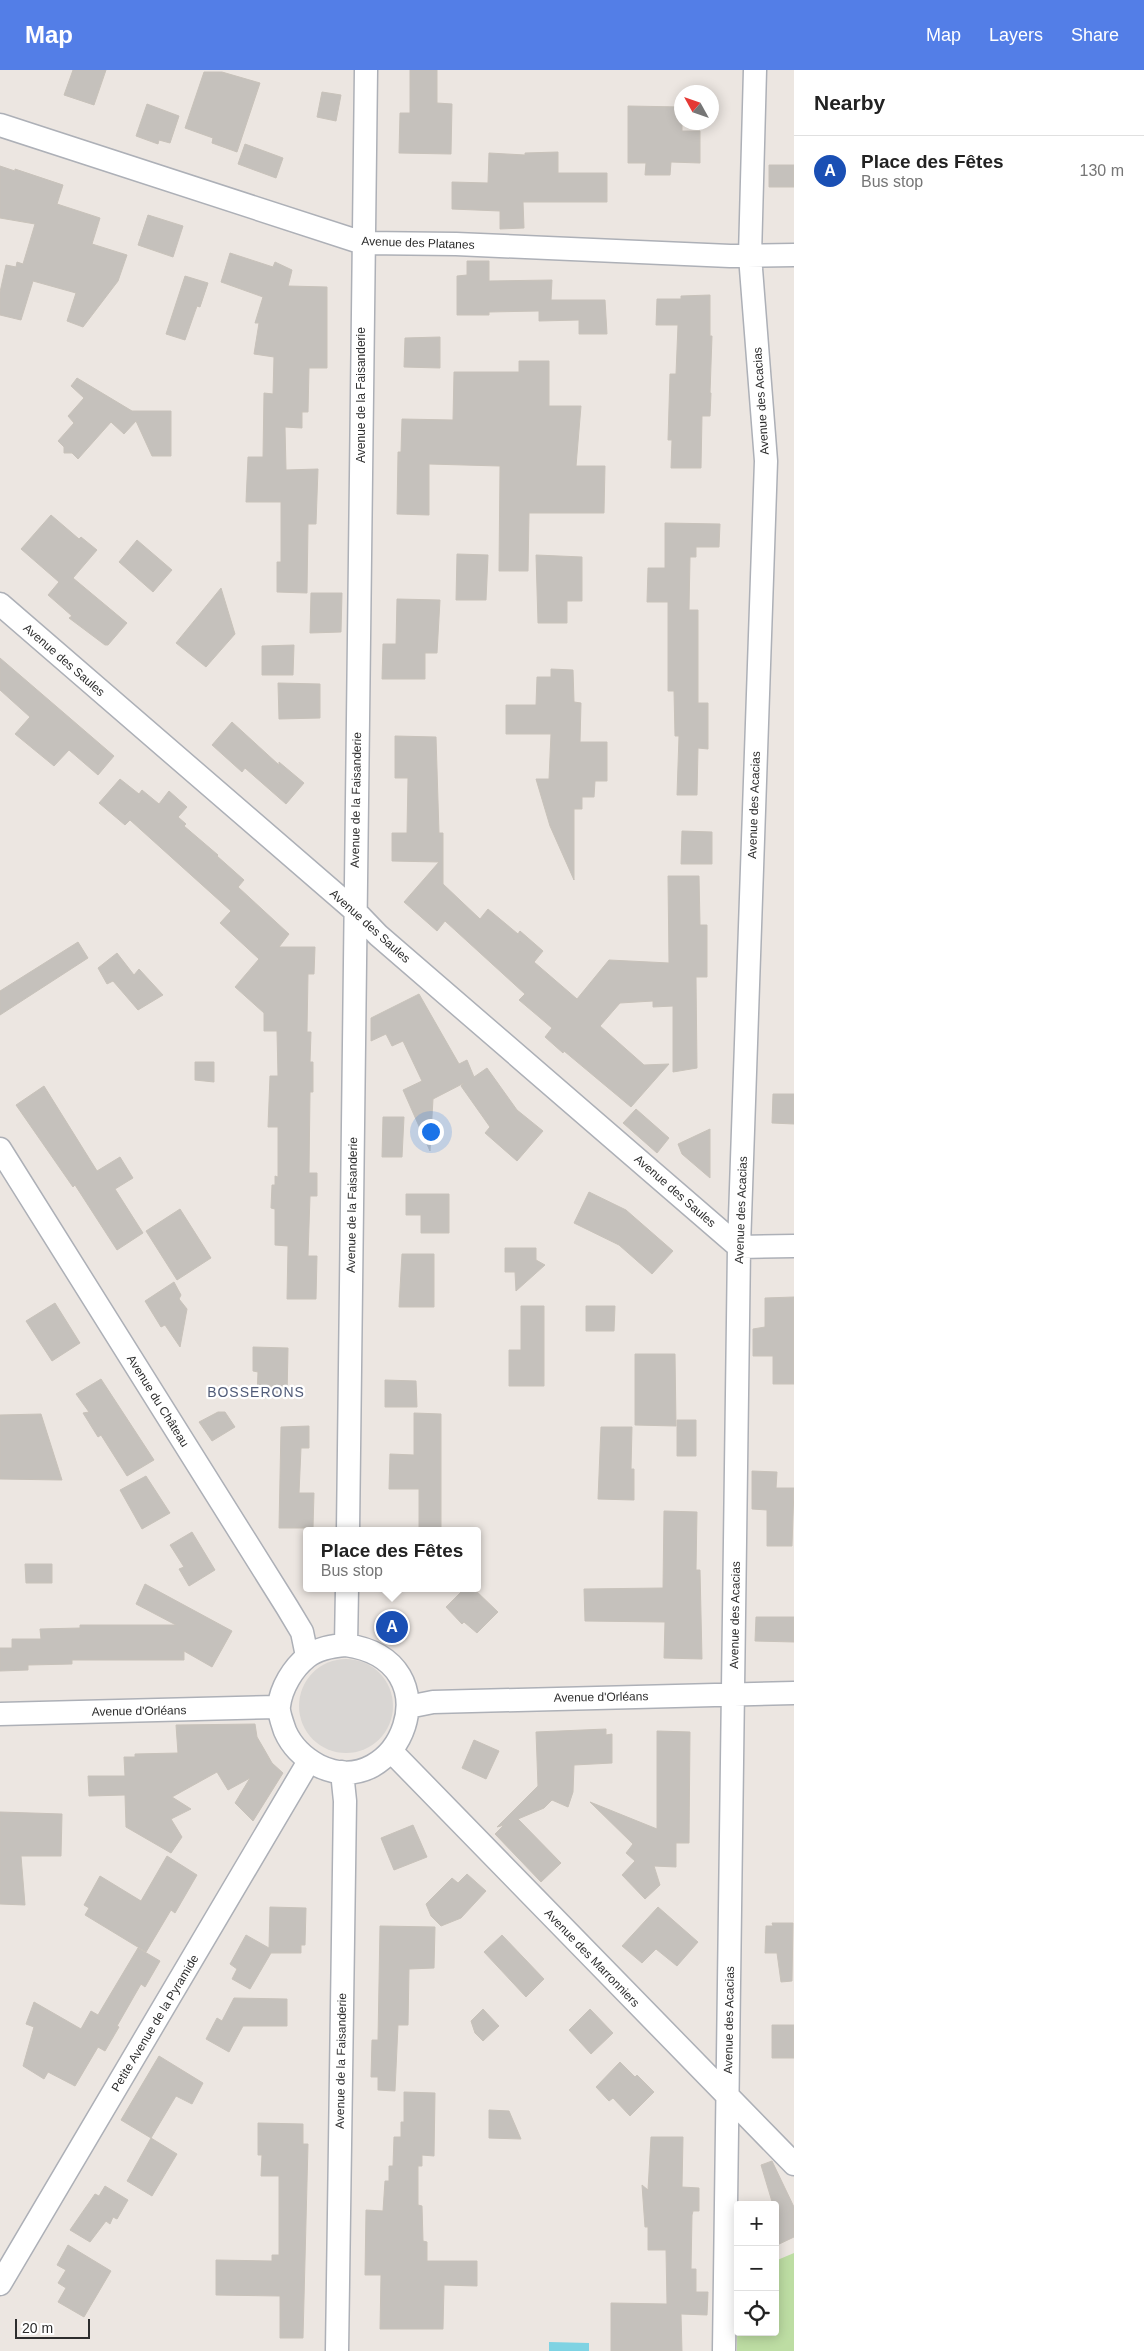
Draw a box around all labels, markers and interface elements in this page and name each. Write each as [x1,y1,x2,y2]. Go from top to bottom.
text: Map [25,21,73,48]
text: Map [926,25,961,45]
text: Layers [989,25,1043,45]
text: Share [1071,25,1119,45]
north arrow [674,85,719,130]
text: Nearby [814,91,885,114]
text: Place des Fêtes [861,151,1004,172]
text: A [824,162,836,179]
text: 130 m [1080,162,1124,179]
text: Bus stop [861,173,923,190]
street label: Avenue des Platanes [361,234,475,252]
street label: Avenue de la Faisanderie [354,327,368,463]
street label: Avenue des Acacias [750,347,772,455]
street label: Avenue des Saules [20,621,108,699]
street label: Avenue de la Faisanderie [348,732,364,868]
street label: Avenue des Acacias [745,751,763,859]
street label: Avenue des Saules [327,886,413,966]
your location [418,1119,444,1145]
street label: Avenue de la Faisanderie [344,1137,360,1273]
street label: Avenue des Saules [631,1152,719,1230]
street label: Avenue des Acacias [732,1156,750,1264]
street label: Avenue du Château [124,1352,192,1450]
district label: BOSSERONS [207,1384,305,1400]
popup [303,1527,481,1592]
text: Place des Fêtes [321,1540,463,1561]
street label: Avenue des Acacias [727,1561,743,1669]
text: Bus stop [321,1562,383,1579]
pin: A [376,1608,408,1646]
street label: Avenue d'Orléans [553,1689,649,1705]
street label: Avenue d'Orléans [91,1703,187,1719]
street label: Avenue des Marronniers [542,1906,642,2010]
street label: Petite Avenue de la Pyramide [109,1952,202,2094]
street label: Avenue des Acacias [721,1966,737,2074]
street label: Avenue de la Faisanderie [333,1993,349,2129]
map controls [734,2201,779,2336]
button: + [734,2201,779,2246]
button: − [734,2246,779,2291]
button: locate [734,2291,779,2336]
scale bar [15,2316,90,2339]
text: 20 m [22,2320,53,2336]

